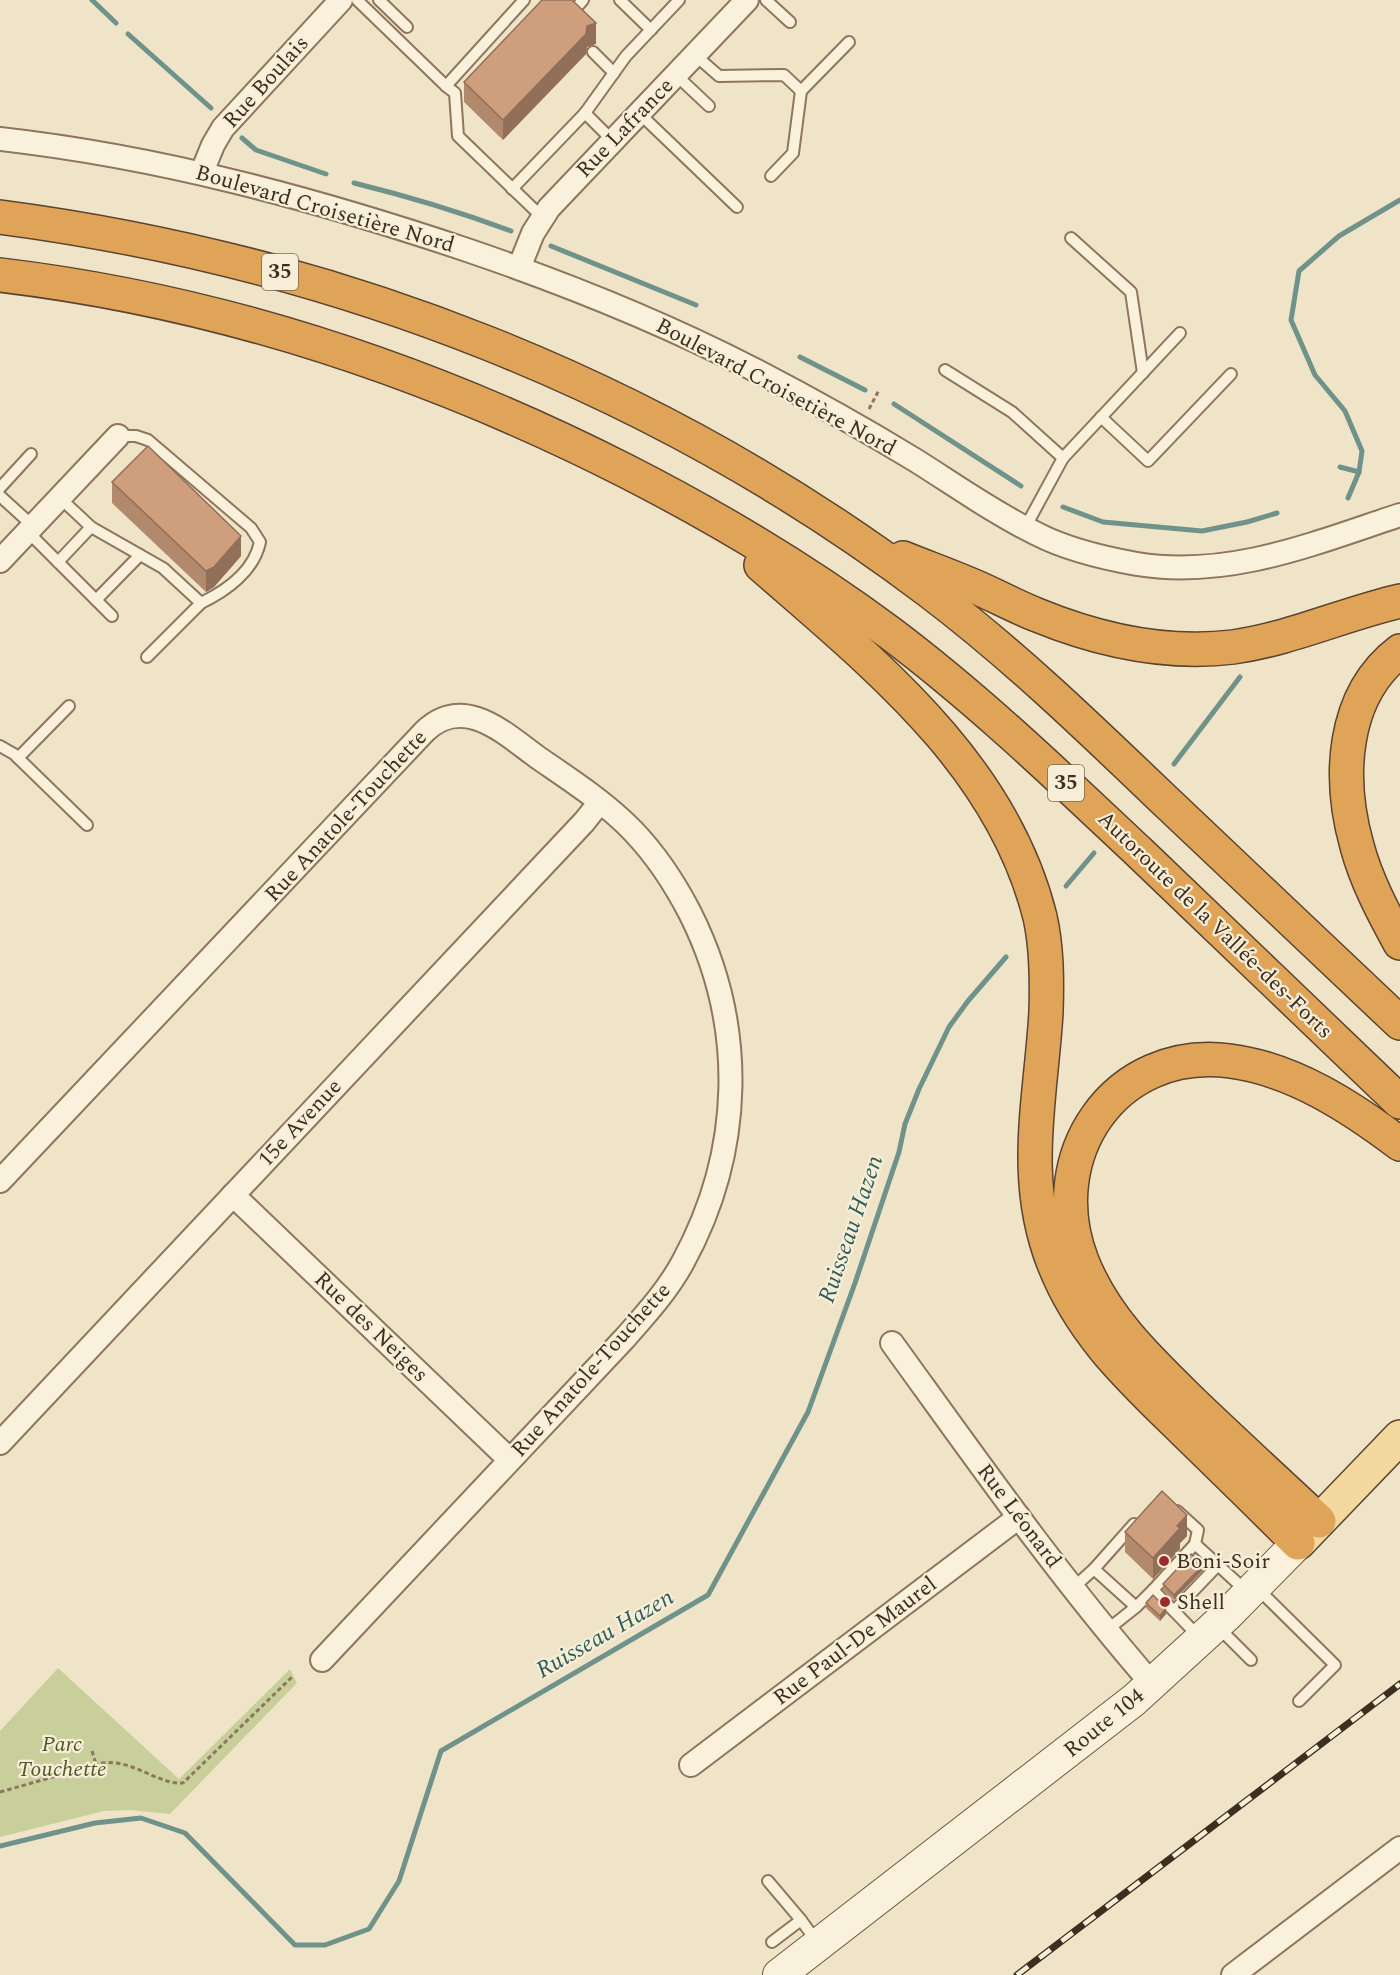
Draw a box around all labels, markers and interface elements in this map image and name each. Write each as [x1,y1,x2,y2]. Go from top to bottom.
street label: Rue Boulais [215,28,317,136]
street label: Rue Lafrance [568,70,682,186]
street label: Boulevard Croisetière Nord [192,156,458,262]
road number: 35 [262,254,298,290]
street label: Boulevard Croisetière Nord [650,309,902,465]
street label: Rue Anatole-Touchette [257,722,435,910]
road number: 35 [1048,765,1084,801]
street label: Autoroute de la Vallée-des-Forts [1090,803,1340,1047]
street label: 15e Avenue [250,1071,350,1175]
water label: Ruisseau Hazen [809,1150,893,1308]
street label: Rue des Neiges [306,1264,436,1390]
street label: Rue Anatole-Touchette [503,1275,679,1465]
street label: Rue Léonard [969,1457,1069,1575]
place label: Boni-Soir [1176,1545,1270,1578]
marker: Boni-Soir [1157,1554,1171,1568]
street label: Rue Paul-De Maurel [766,1568,944,1714]
water label: Ruisseau Hazen [529,1580,681,1688]
place label: Shell [1177,1586,1225,1619]
marker: Shell [1158,1595,1172,1609]
street label: Route 104 [1056,1680,1152,1766]
park label: Parc Touchette [17,1728,107,1786]

